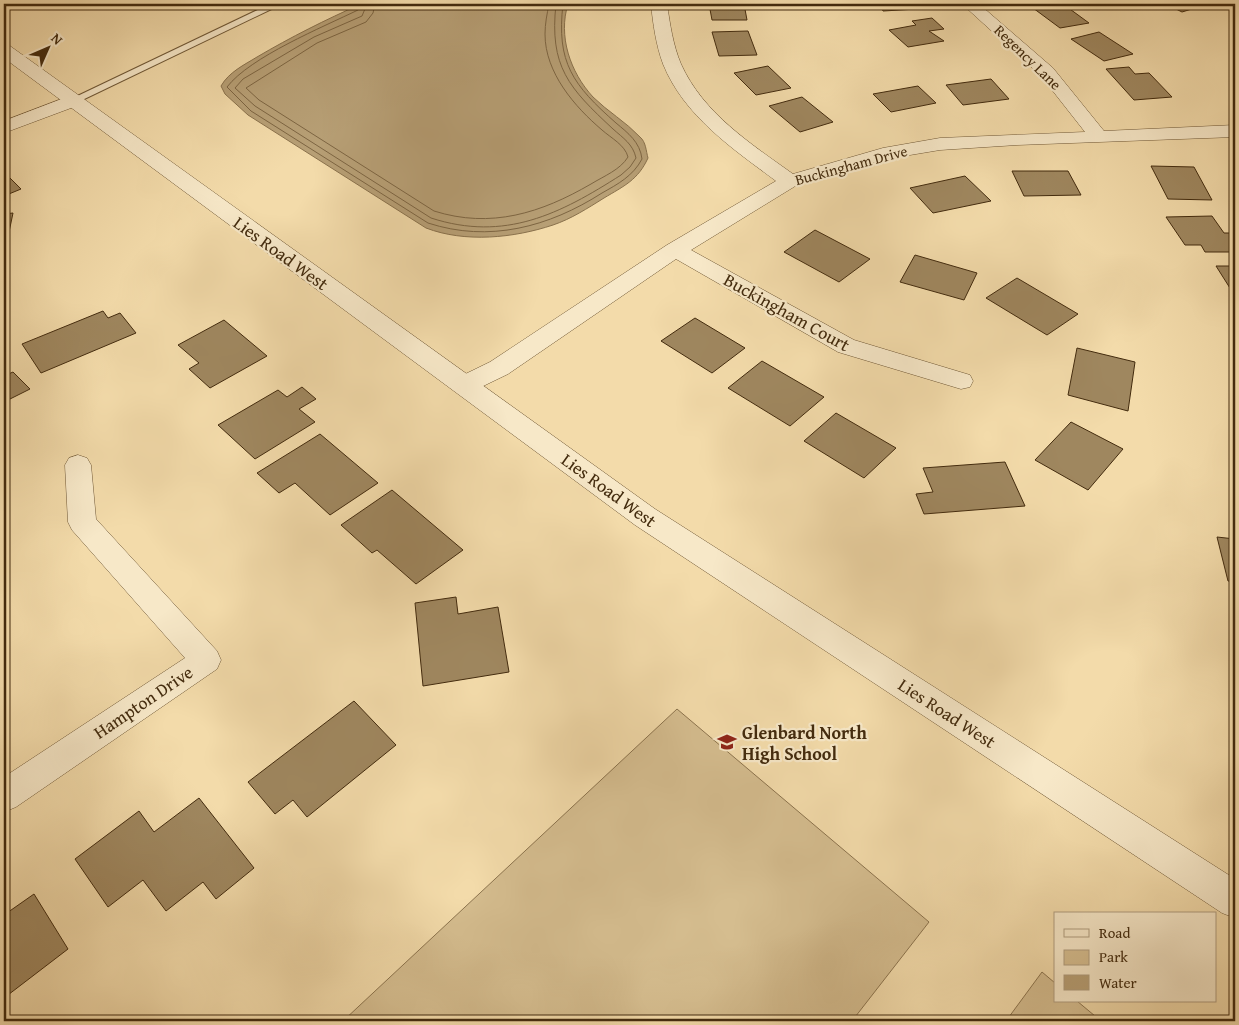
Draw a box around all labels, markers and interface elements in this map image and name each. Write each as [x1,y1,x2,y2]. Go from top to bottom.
street label: Regency Lane [990,20,1066,94]
north arrow [22,22,72,72]
text: N [47,28,68,50]
street label: Buckingham Drive [793,140,909,190]
street label: Lies Road West [228,209,335,297]
street label: Buckingham Court [719,266,856,358]
street label: Lies Road West [556,446,663,534]
street label: Hampton Drive [88,659,198,745]
street label: Lies Road West [893,671,1002,755]
place label: Glenbard North High School [742,719,867,767]
school or university icon: Glenbard North High School [716,731,738,753]
legend [1054,912,1216,1002]
text: Road [1099,922,1130,943]
text: Park [1099,946,1128,967]
text: Water [1099,972,1137,993]

